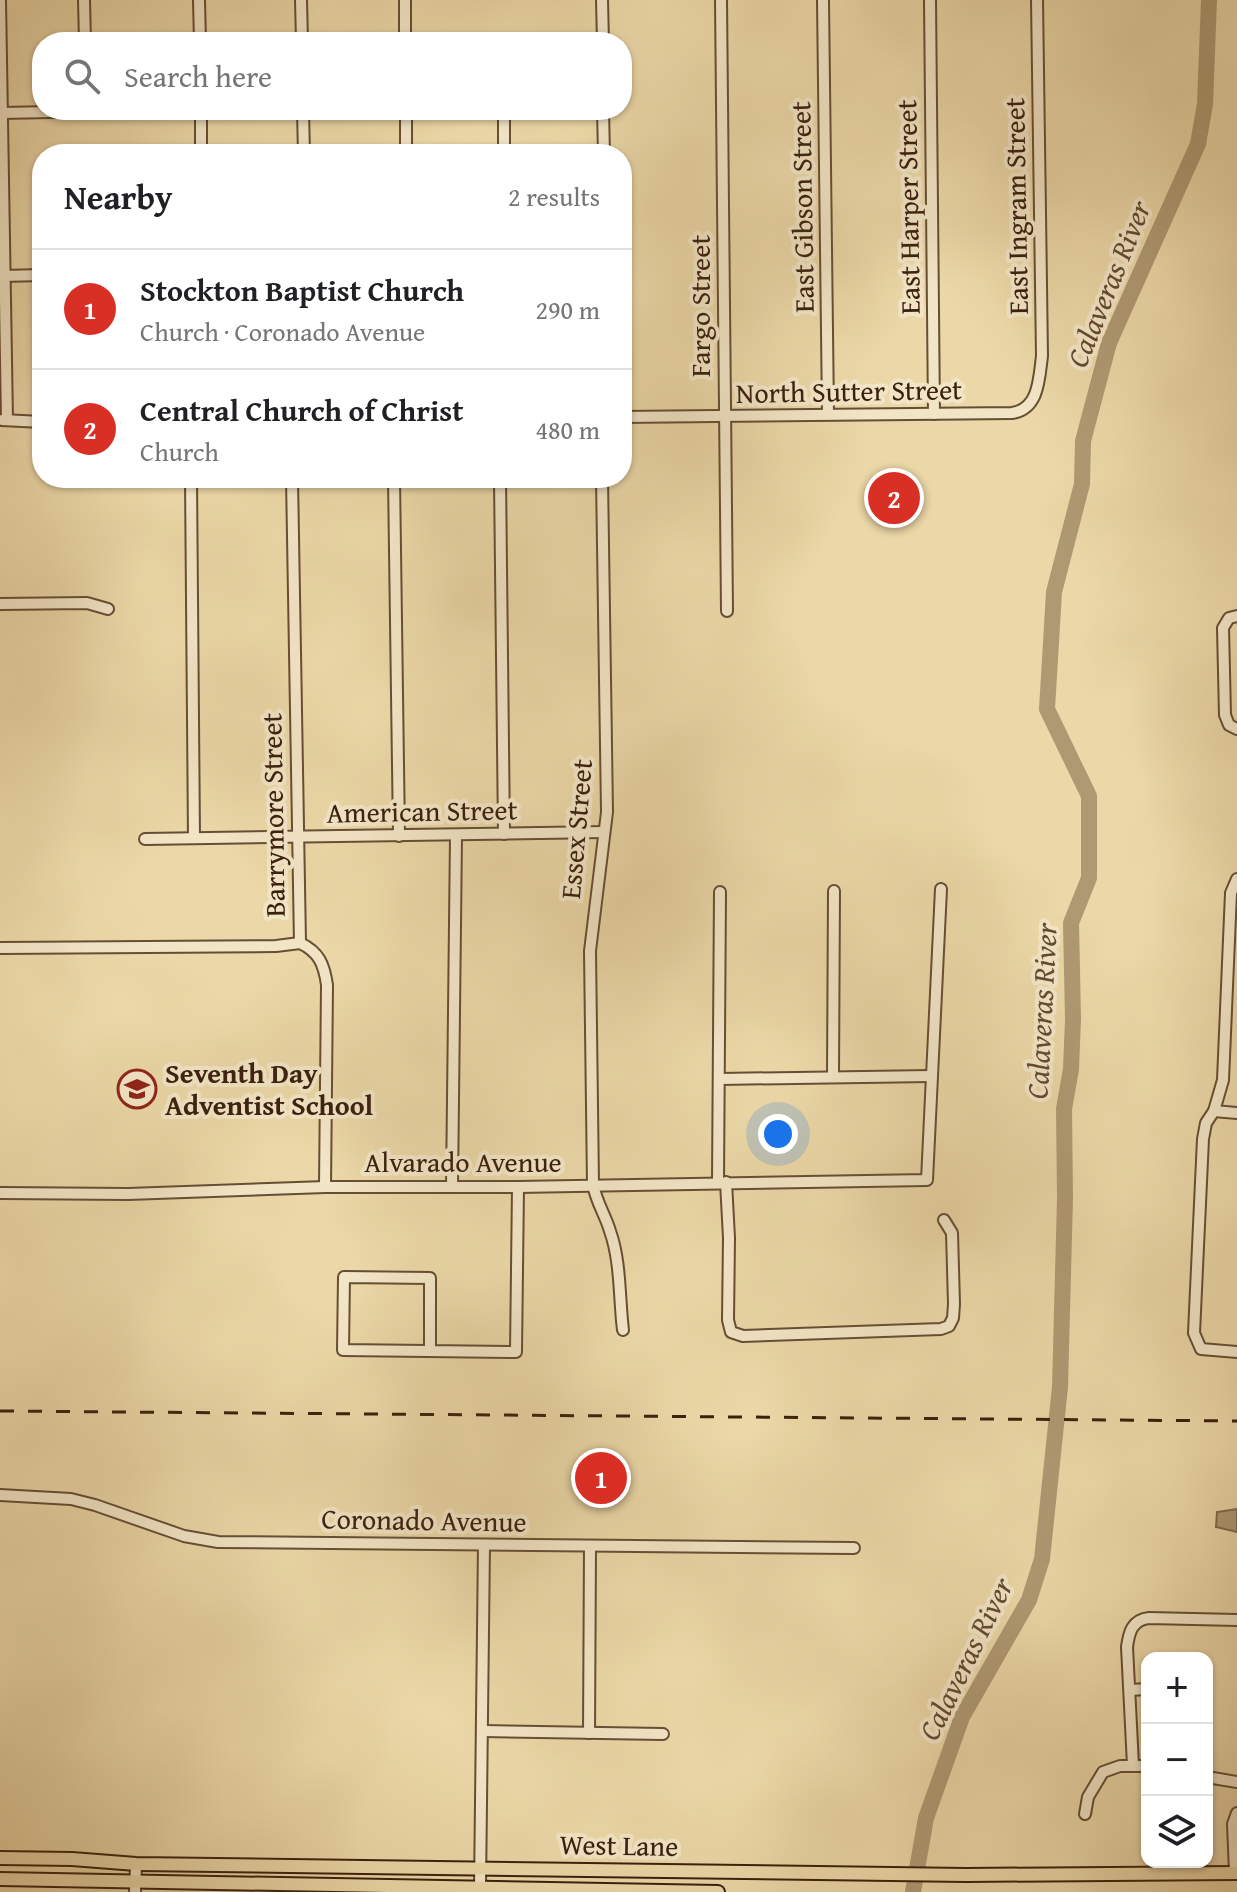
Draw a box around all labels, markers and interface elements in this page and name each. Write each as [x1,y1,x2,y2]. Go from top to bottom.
search box [32,32,632,120]
icon: search [60,54,104,98]
text: Search here [124,54,272,98]
street label: East Ingram Street [993,97,1038,315]
street label: East Harper Street [885,99,930,315]
street label: East Gibson Street [779,101,824,313]
text: Nearby [64,172,173,221]
text: 2 results [508,177,600,216]
water label: Calaveras River [1055,193,1162,374]
street label: Fargo Street [679,235,720,377]
text: Stockton Baptist Church [140,268,464,312]
text: 1 [83,290,97,329]
text: 290 m [535,290,600,329]
text: Church · Coronado Avenue [140,312,425,351]
street label: North Sutter Street [736,368,963,413]
text: Central Church of Christ [140,388,464,432]
text: 2 [83,410,97,449]
text: 480 m [535,410,600,449]
text: Church [140,432,219,471]
pin: 2 [868,468,920,528]
street label: Barrymore Street [250,712,295,918]
street label: Essex Street [549,757,602,901]
street label: American Street [326,788,518,833]
water label: Calaveras River [1014,921,1068,1100]
place label: Seventh Day Adventist School [165,1052,374,1125]
school or university icon: Seventh Day Adventist School [116,1068,158,1110]
your location [758,1114,798,1154]
street label: Alvarado Avenue [364,1141,562,1182]
pin: 1 [575,1448,627,1508]
street label: Coronado Avenue [321,1497,527,1542]
water label: Calaveras River [907,1569,1024,1747]
map controls [1141,1652,1213,1868]
button: + [1141,1652,1213,1724]
button: − [1141,1724,1213,1796]
button: layers [1141,1796,1213,1868]
street label: West Lane [559,1823,679,1866]

